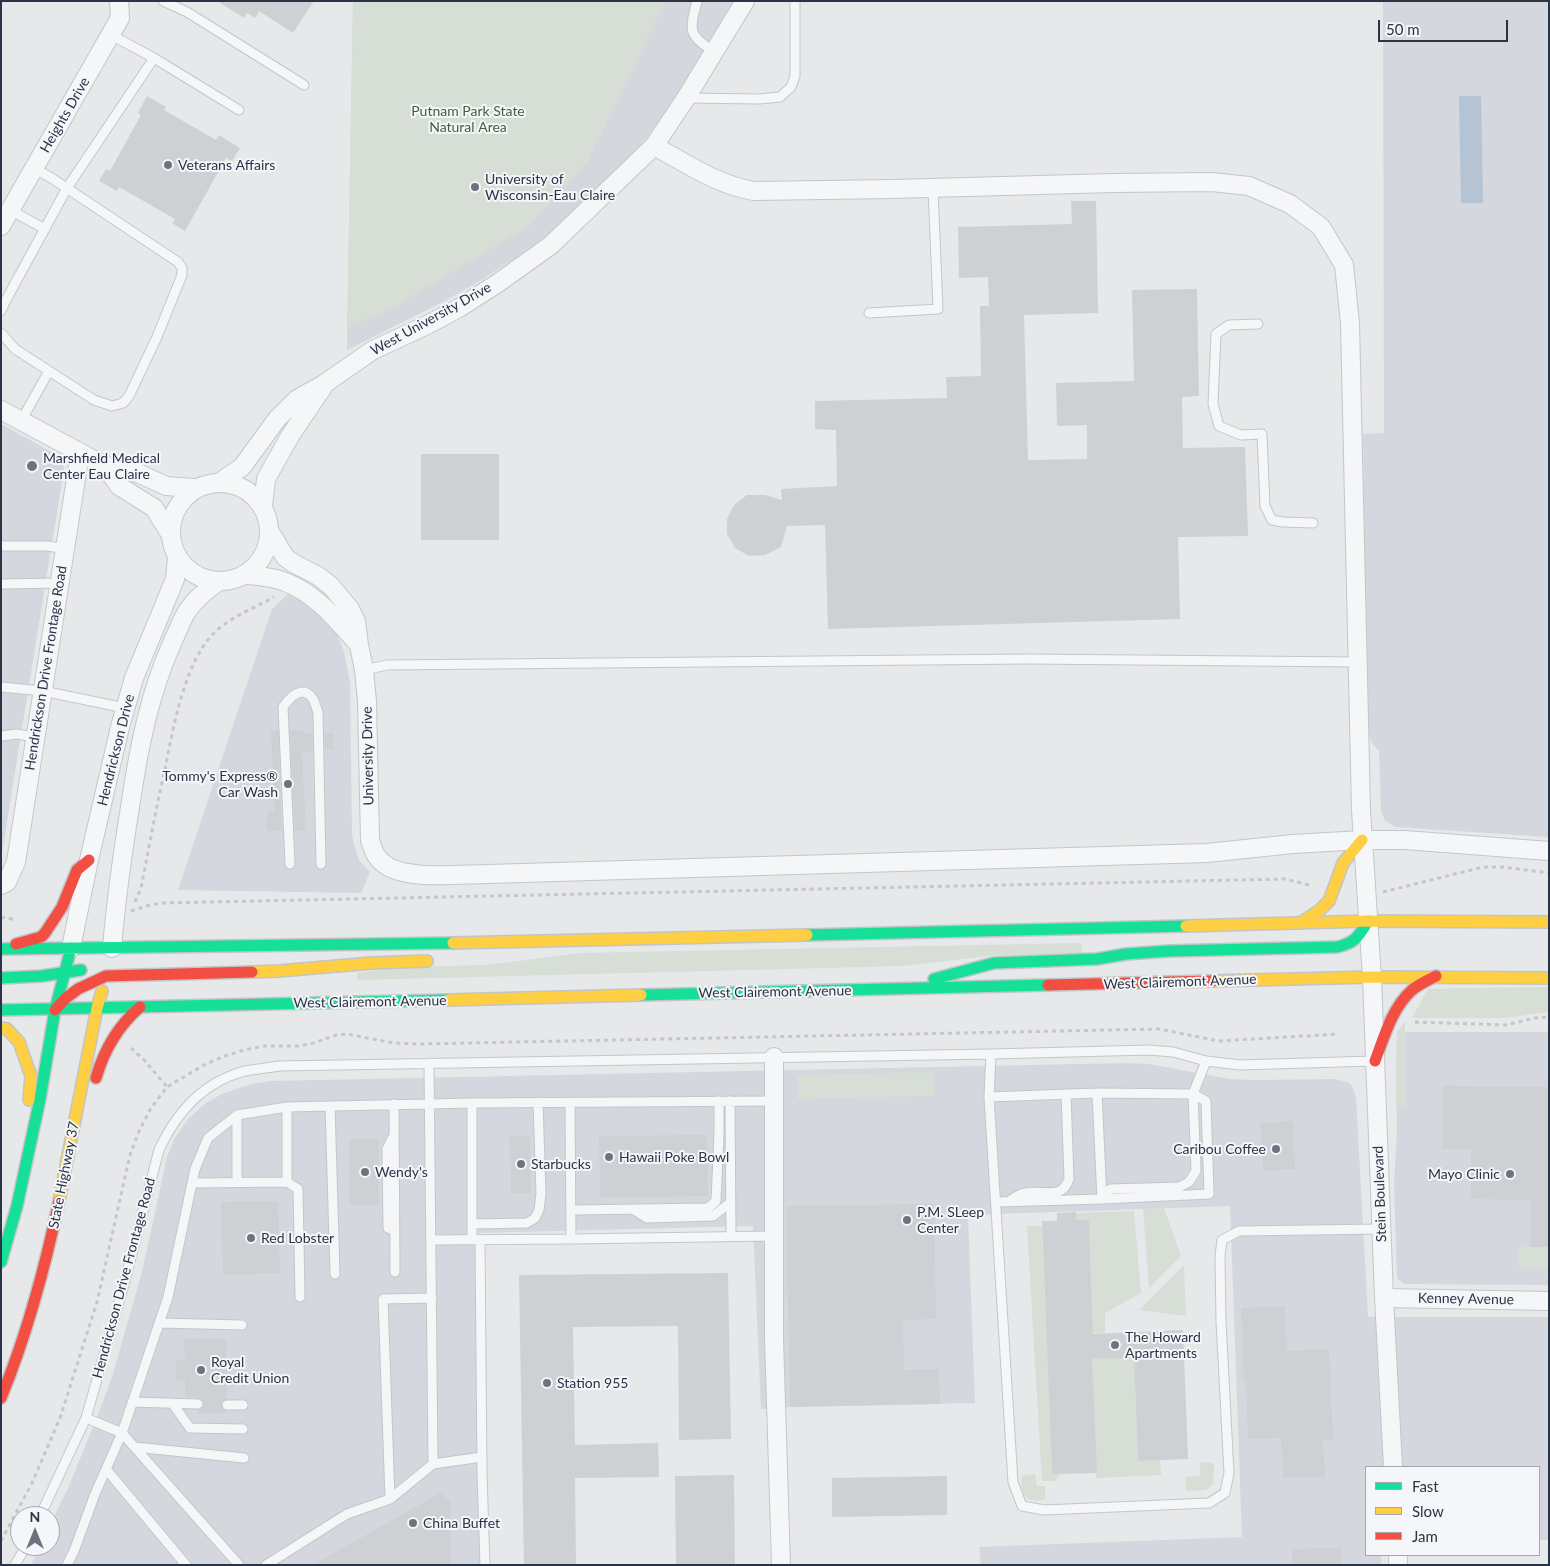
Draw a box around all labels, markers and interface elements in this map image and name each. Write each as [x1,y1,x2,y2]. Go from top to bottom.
scale bar [1380,10,1510,42]
text: 50 m [1386,20,1420,38]
street label: Heights Drive [37,74,93,156]
park label: Putnam Park State Natural Area [411,103,525,136]
place label: Veterans Affairs [178,157,275,173]
marker: Veterans Affairs [162,159,174,171]
place label: University of Wisconsin-Eau Claire [485,171,615,203]
marker: University of Wisconsin-Eau Claire [469,181,481,193]
street label: West University Drive [368,279,494,359]
place label: Marshfield Medical Center Eau Claire [43,450,160,482]
marker: Marshfield Medical Center Eau Claire [25,459,39,473]
street label: Hendrickson Drive Frontage Road [22,564,70,772]
street label: Hendrickson Drive [94,692,138,808]
street label: University Drive [359,706,377,806]
place label: Tommy's Express® Car Wash [162,768,278,800]
marker: Tommy's Express® Car Wash [282,778,294,790]
street label: West Clairemont Avenue [1103,971,1257,993]
street label: West Clairemont Avenue [698,982,852,1002]
street label: West Clairemont Avenue [293,992,447,1012]
street label: State Highway 37 [45,1120,83,1230]
place label: Caribou Coffee [1173,1141,1266,1157]
marker: Caribou Coffee [1270,1143,1282,1155]
street label: Stein Boulevard [1370,1146,1390,1242]
place label: Hawaii Poke Bowl [619,1149,729,1165]
marker: Hawaii Poke Bowl [603,1151,615,1163]
place label: Starbucks [531,1156,591,1172]
marker: Starbucks [515,1158,527,1170]
place label: Wendy's [375,1164,428,1180]
marker: Wendy's [359,1166,371,1178]
place label: Mayo Clinic [1428,1166,1500,1182]
marker: Mayo Clinic [1504,1168,1516,1180]
street label: Hendrickson Drive Frontage Road [89,1176,159,1380]
place label: P.M. SLeep Center [917,1204,984,1236]
marker: P.M. SLeep Center [901,1214,913,1226]
place label: Red Lobster [261,1230,334,1246]
marker: Red Lobster [245,1232,257,1244]
street label: Kenney Avenue [1418,1290,1514,1308]
place label: The Howard Apartments [1125,1329,1201,1361]
marker: The Howard Apartments [1109,1339,1121,1351]
place label: Royal Credit Union [211,1354,289,1386]
marker: Royal Credit Union [195,1364,207,1376]
place label: Station 955 [557,1375,628,1391]
marker: Station 955 [541,1377,553,1389]
legend [1365,1466,1540,1556]
text: Fast [1412,1477,1439,1495]
text: Slow [1412,1502,1444,1520]
north arrow [10,1506,60,1556]
text: N [30,1508,40,1525]
place label: China Buffet [423,1515,500,1531]
marker: China Buffet [407,1517,419,1529]
text: Jam [1412,1527,1438,1545]

